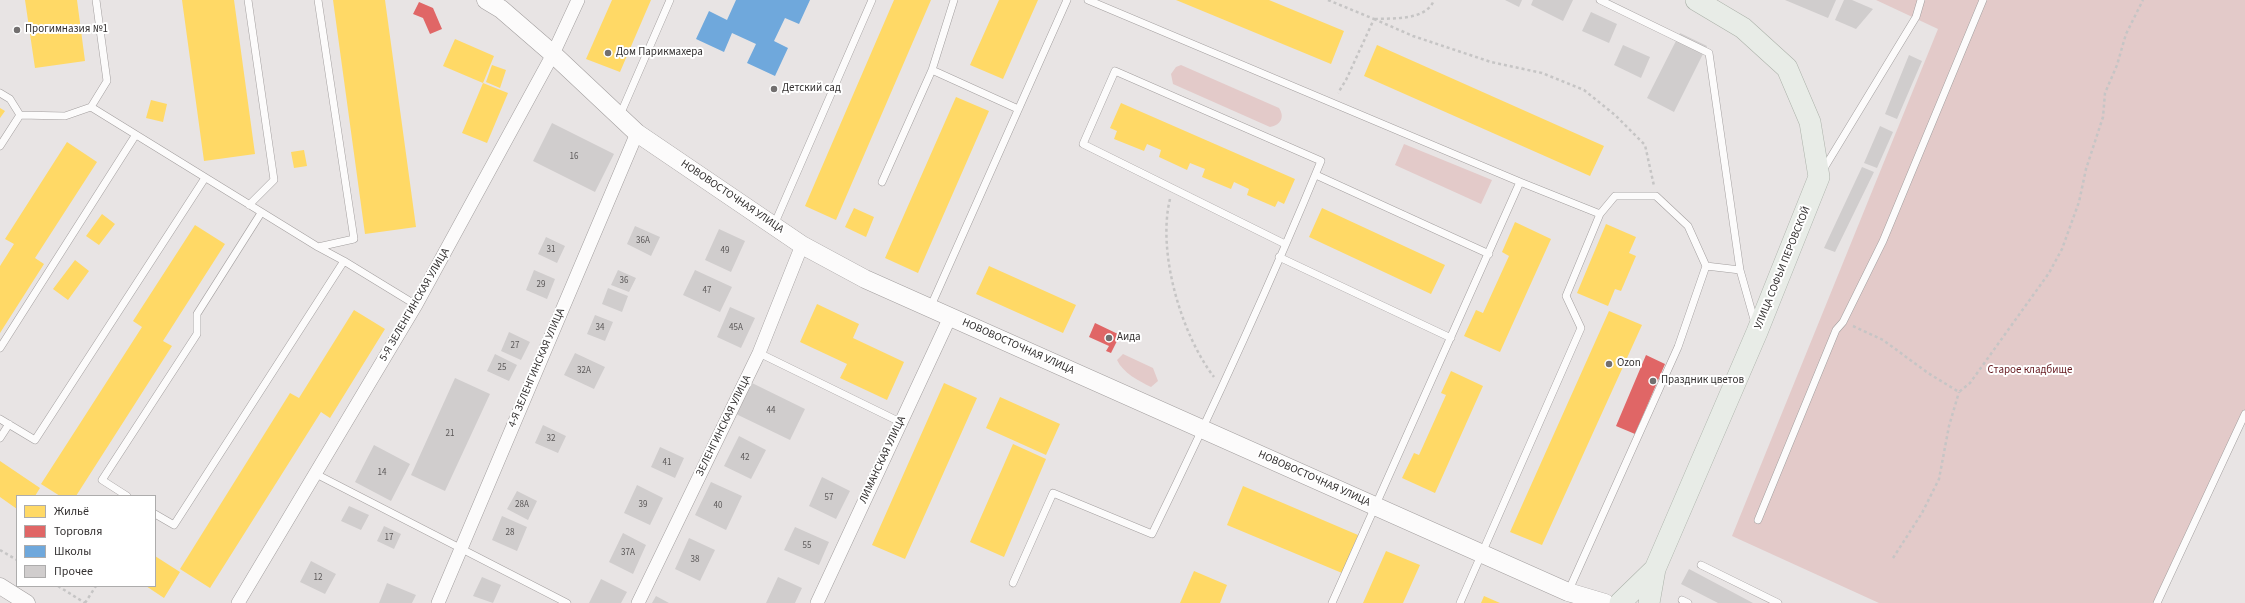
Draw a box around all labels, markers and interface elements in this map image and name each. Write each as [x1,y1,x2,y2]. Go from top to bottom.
place label: Прогимназия №1 [25,23,108,37]
marker: Прогимназия №1 [12,25,22,35]
place label: Дом Парикмахера [616,46,703,60]
marker: Дом Парикмахера [603,48,613,58]
place label: Детский сад [782,82,841,96]
marker: Детский сад [769,84,779,94]
house number: 16 [570,152,578,162]
street label: НОВОВОСТОЧНАЯ УЛИЦА [678,158,786,236]
street label: УЛИЦА СОФЬИ ПЕРОВСКОЙ [1752,205,1814,331]
house number: 36А [636,236,650,246]
house number: 31 [547,245,555,255]
street label: 5-Я ЗЕЛЕНГИНСКАЯ УЛИЦА [377,246,453,364]
house number: 49 [721,246,729,256]
house number: 36 [620,276,628,286]
house number: 29 [537,280,545,290]
house number: 47 [703,286,711,296]
street label: 4-Я ЗЕЛЕНГИНСКАЯ УЛИЦА [506,306,568,430]
street label: НОВОВОСТОЧНАЯ УЛИЦА [960,316,1076,378]
house number: 34 [596,323,604,333]
house number: 45А [729,323,743,333]
place label: Аида [1117,331,1141,345]
marker: Аида [1104,333,1114,343]
house number: 27 [511,341,519,351]
place label: Ozon [1617,357,1641,371]
marker: Ozon [1604,359,1614,369]
house number: 25 [498,363,506,373]
park label: Старое кладбище [1988,364,2072,378]
house number: 32А [577,366,591,376]
street label: ЗЕЛЕНГИНСКАЯ УЛИЦА [694,373,754,479]
place label: Праздник цветов [1661,374,1744,388]
marker: Праздник цветов [1648,376,1658,386]
house number: 44 [767,406,775,416]
street label: ЛИМАНСКАЯ УЛИЦА [857,414,909,506]
house number: 21 [446,429,454,439]
house number: 32 [547,434,555,444]
street label: НОВОВОСТОЧНАЯ УЛИЦА [1256,448,1372,510]
house number: 42 [741,453,749,463]
house number: 41 [663,458,671,468]
house number: 14 [378,468,386,478]
house number: 57 [825,493,833,503]
legend [16,495,156,587]
house number: 28А [515,500,529,510]
house number: 39 [639,500,647,510]
house number: 40 [714,501,722,511]
text: Жильё [54,503,89,520]
text: Торговля [54,523,102,540]
house number: 28 [506,528,514,538]
house number: 17 [385,533,393,543]
house number: 55 [803,541,811,551]
text: Школы [54,543,91,560]
house number: 37А [621,548,635,558]
house number: 38 [691,555,699,565]
text: Прочее [54,563,93,580]
house number: 12 [314,573,322,583]

